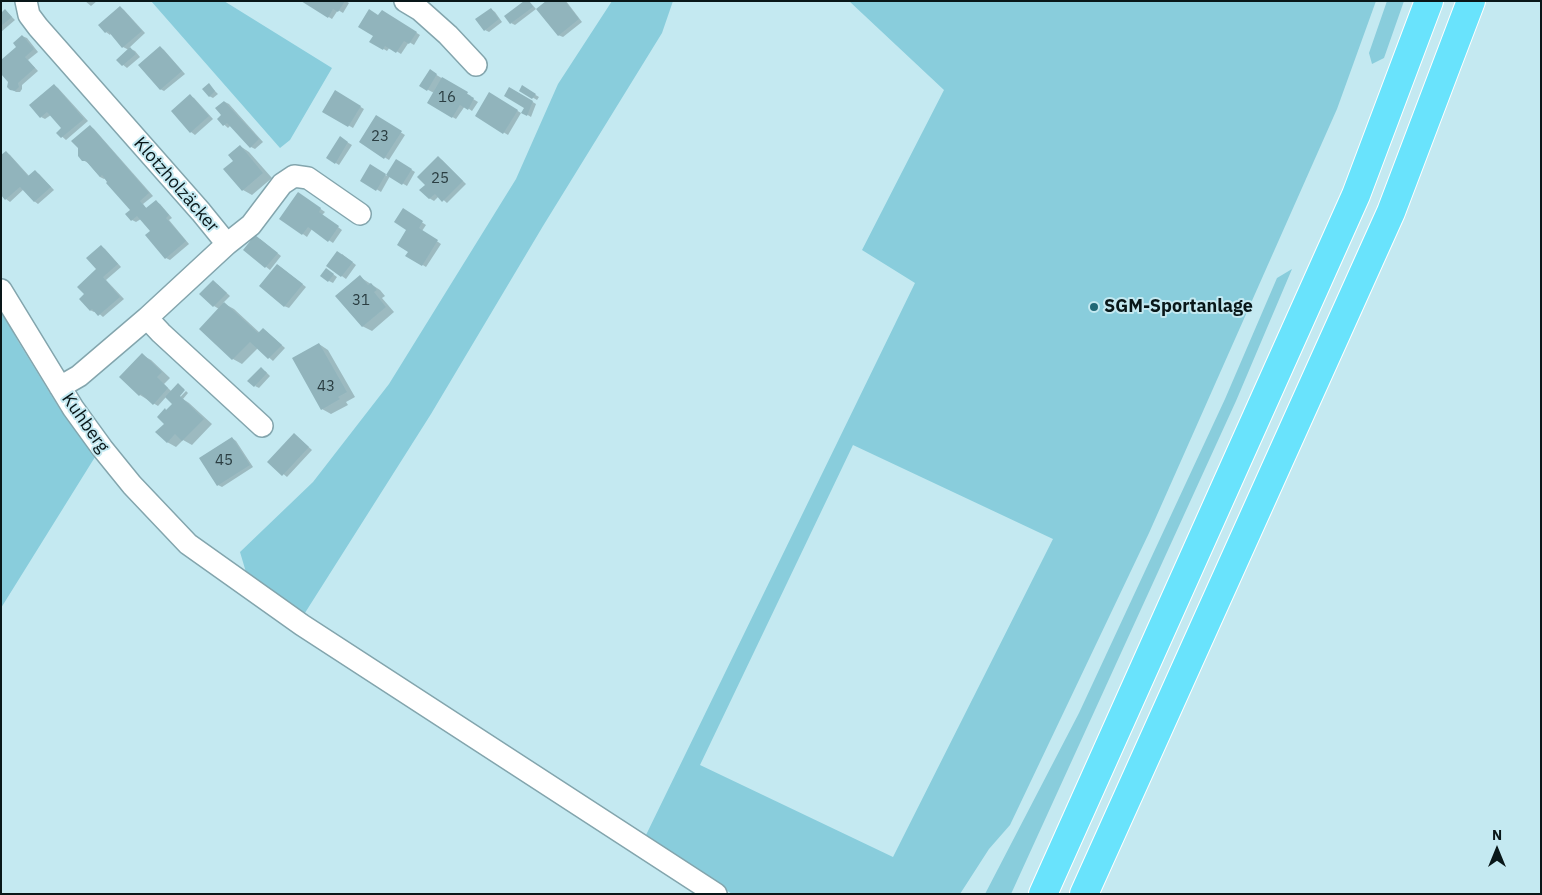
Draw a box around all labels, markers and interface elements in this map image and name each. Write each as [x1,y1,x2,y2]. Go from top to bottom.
house number: 16 [438,89,456,107]
house number: 23 [371,128,389,146]
street label: Klotzholzäcker [129,133,223,237]
house number: 25 [431,170,449,188]
house number: 31 [352,292,370,310]
place label: SGM-Sportanlage [1104,296,1253,318]
marker: SGM-Sportanlage [1088,301,1100,313]
house number: 43 [317,378,335,396]
street label: Kuhberg [57,389,113,457]
house number: 45 [215,452,233,470]
north arrow [1472,825,1522,875]
text: N [1492,826,1502,844]

